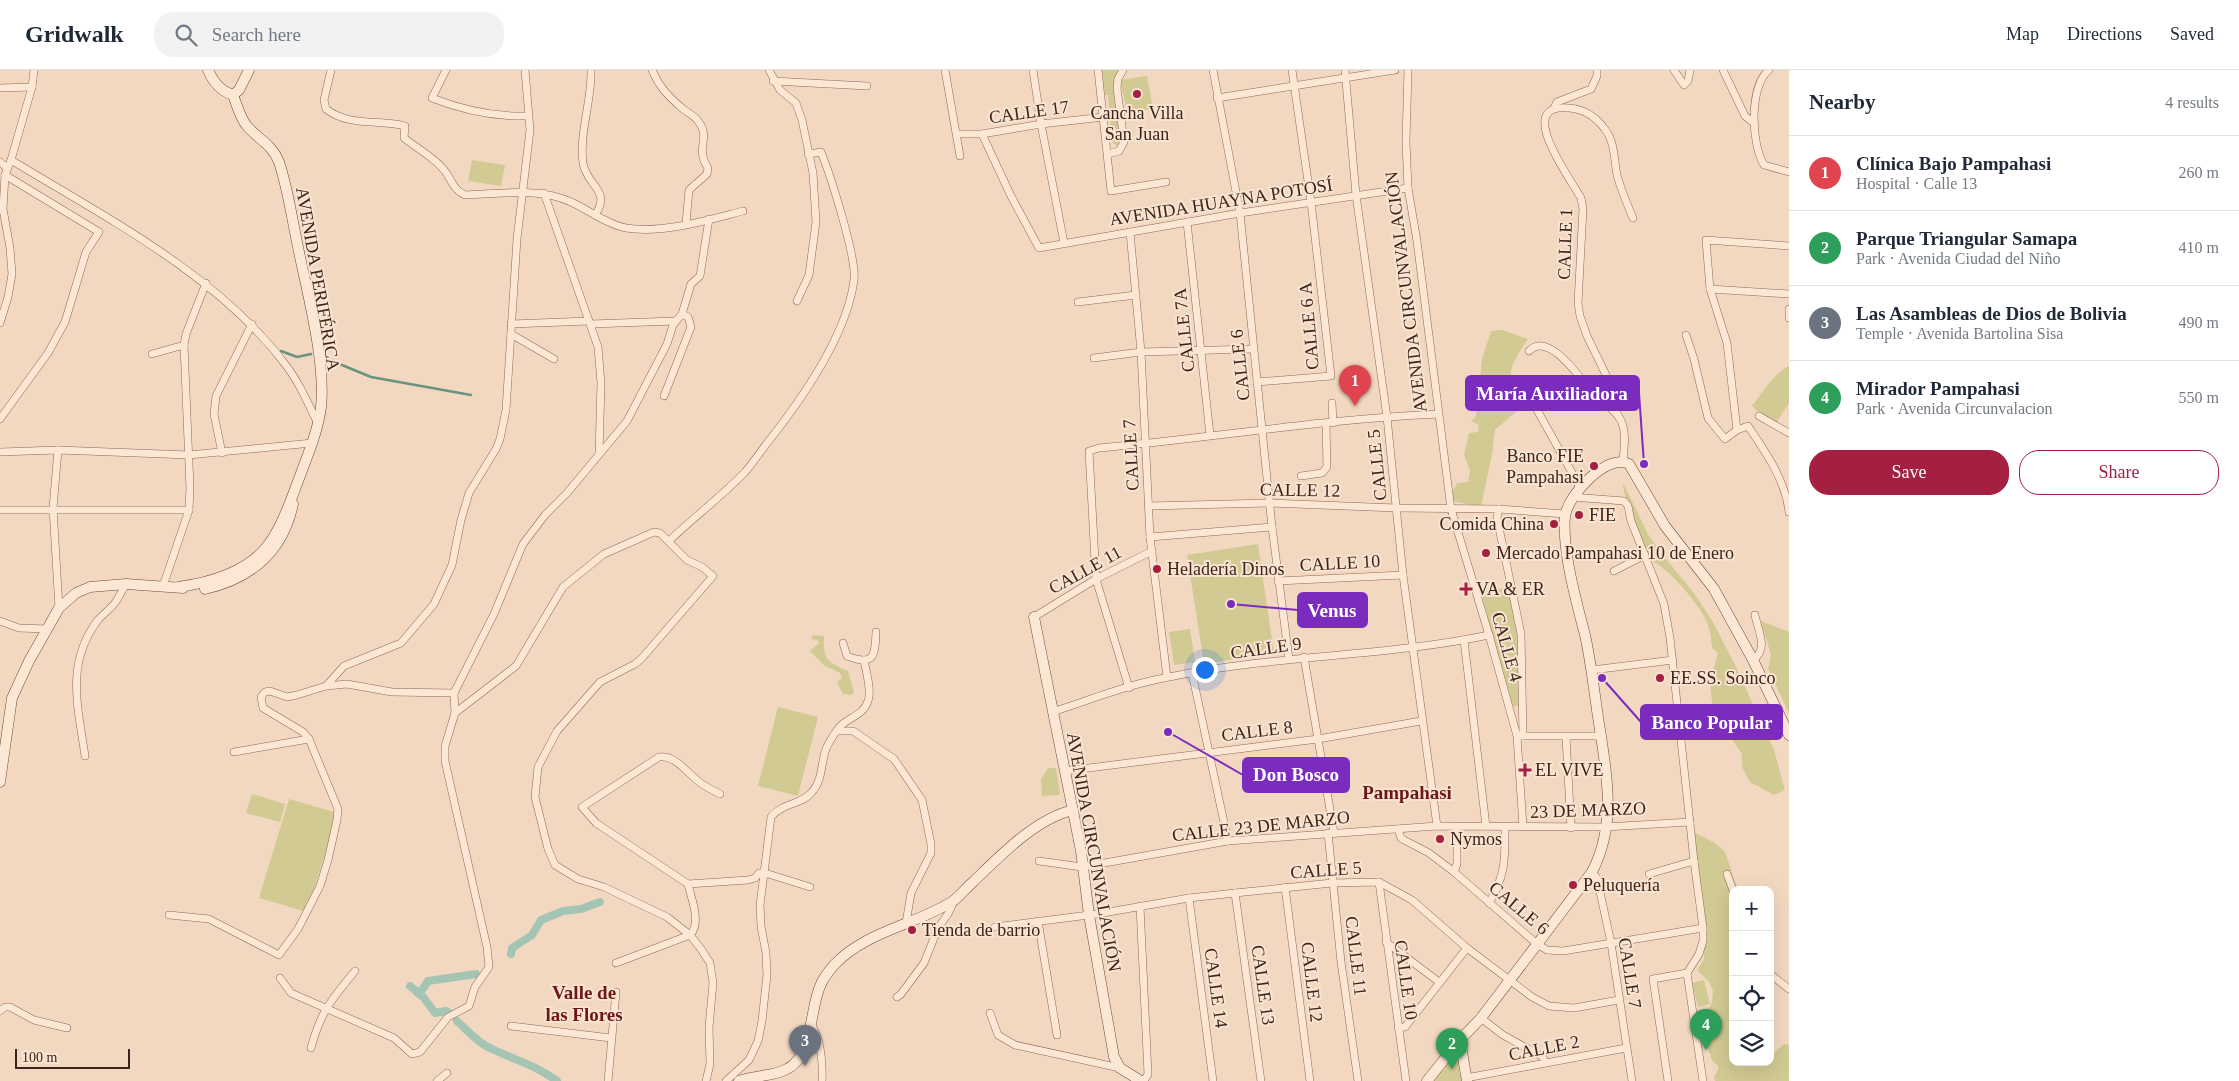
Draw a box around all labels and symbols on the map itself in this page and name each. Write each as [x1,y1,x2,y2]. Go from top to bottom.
marker: Cancha Villa San Juan [1131,88,1143,100]
street label: CALLE 17 [988,96,1070,128]
place label: Cancha Villa San Juan [1090,103,1184,144]
street label: AVENIDA CIRCUNVALACIÓN [1380,170,1431,414]
street label: AVENIDA HUAYNA POTOSÍ [1108,173,1334,230]
street label: AVENIDA PERIFÉRICA [292,185,345,372]
street label: CALLE 1 [1554,208,1576,280]
street label: CALLE 6 A [1295,281,1323,371]
street label: CALLE 7A [1170,287,1198,373]
street label: CALLE 6 [1226,328,1254,402]
pin: 1 [1339,365,1371,406]
callout: María Auxiliadora [1466,376,1639,410]
text: María Auxiliadora [1476,383,1628,404]
street label: CALLE 7 [1119,419,1143,491]
street label: CALLE 5 [1363,428,1391,502]
place label: Banco FIE Pampahasi [1506,446,1584,487]
marker: Banco FIE Pampahasi [1588,460,1600,472]
street label: CALLE 12 [1260,479,1340,501]
place label: FIE [1589,505,1616,525]
marker: FIE [1573,509,1585,521]
place label: Comida China [1440,514,1544,534]
marker: Comida China [1548,518,1560,530]
street label: CALLE 11 [1045,542,1125,598]
place label: Mercado Pampahasi 10 de Enero [1496,543,1734,563]
marker: Mercado Pampahasi 10 de Enero [1480,547,1492,559]
street label: CALLE 10 [1299,551,1381,575]
place label: Heladería Dinos [1167,559,1284,579]
marker: Heladería Dinos [1151,563,1163,575]
place label: VA & ER [1476,579,1545,599]
marker: VA & ER [1460,583,1472,595]
callout: Venus [1298,593,1367,627]
text: Venus [1308,600,1356,621]
street label: CALLE 4 [1488,610,1526,684]
street label: CALLE 9 [1229,633,1303,663]
your location [1192,657,1218,683]
place label: EE.SS. Soinco [1670,668,1776,688]
marker: EE.SS. Soinco [1654,672,1666,684]
callout: Banco Popular [1641,705,1782,739]
text: Banco Popular [1652,712,1773,733]
street label: CALLE 8 [1220,717,1294,745]
street label: AVENIDA CIRCUNVALACIÓN [1063,731,1126,973]
callout: Don Bosco [1243,758,1349,792]
place label: EL VIVE [1535,760,1603,780]
text: Don Bosco [1253,764,1339,785]
marker: EL VIVE [1519,764,1531,776]
district label: Pampahasi [1362,782,1452,803]
street label: 23 DE MARZO [1530,798,1646,822]
street label: CALLE 23 DE MARZO [1171,807,1351,845]
place label: Nymos [1450,829,1502,849]
marker: Nymos [1434,833,1446,845]
street label: CALLE 5 [1290,858,1362,882]
place label: Peluquería [1583,875,1660,895]
street label: CALLE 6 [1485,877,1553,939]
marker: Peluquería [1567,879,1579,891]
street label: CALLE 11 [1341,915,1371,997]
place label: Tienda de barrio [922,920,1040,940]
marker: Tienda de barrio [906,924,918,936]
street label: CALLE 7 [1615,936,1645,1010]
street label: CALLE 10 [1390,939,1422,1021]
street label: CALLE 12 [1297,941,1327,1023]
street label: CALLE 13 [1247,944,1279,1026]
street label: CALLE 14 [1200,947,1232,1029]
district label: Valle de las Flores [545,982,623,1025]
pin: 4 [1690,1009,1722,1050]
pin: 3 [789,1025,821,1066]
pin: 2 [1436,1028,1468,1069]
street label: CALLE 2 [1507,1031,1581,1065]
scale bar [15,1046,130,1069]

